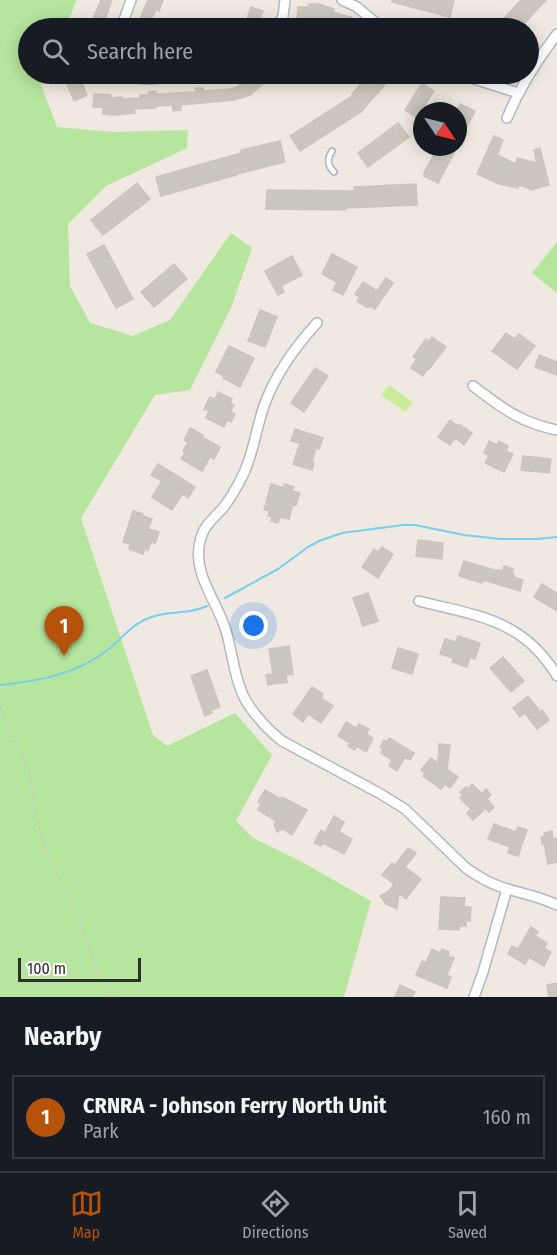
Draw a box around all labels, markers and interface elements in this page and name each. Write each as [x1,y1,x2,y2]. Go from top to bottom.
search box [18,18,539,84]
icon: search [39,35,72,68]
text: Search here [87,38,193,65]
north arrow [413,102,467,156]
pin: 1 [44,606,84,656]
your location [239,611,268,640]
scale bar [18,955,141,982]
text: 100 m [27,959,66,978]
text: Nearby [24,1021,101,1052]
text: CRNRA - Johnson Ferry North Unit [83,1092,386,1119]
text: 1 [41,1105,50,1129]
text: 160 m [483,1105,531,1129]
text: Park [83,1119,119,1143]
tab: Map [70,1187,103,1242]
tab: Directions [242,1187,309,1242]
tab: Saved [448,1187,487,1242]

